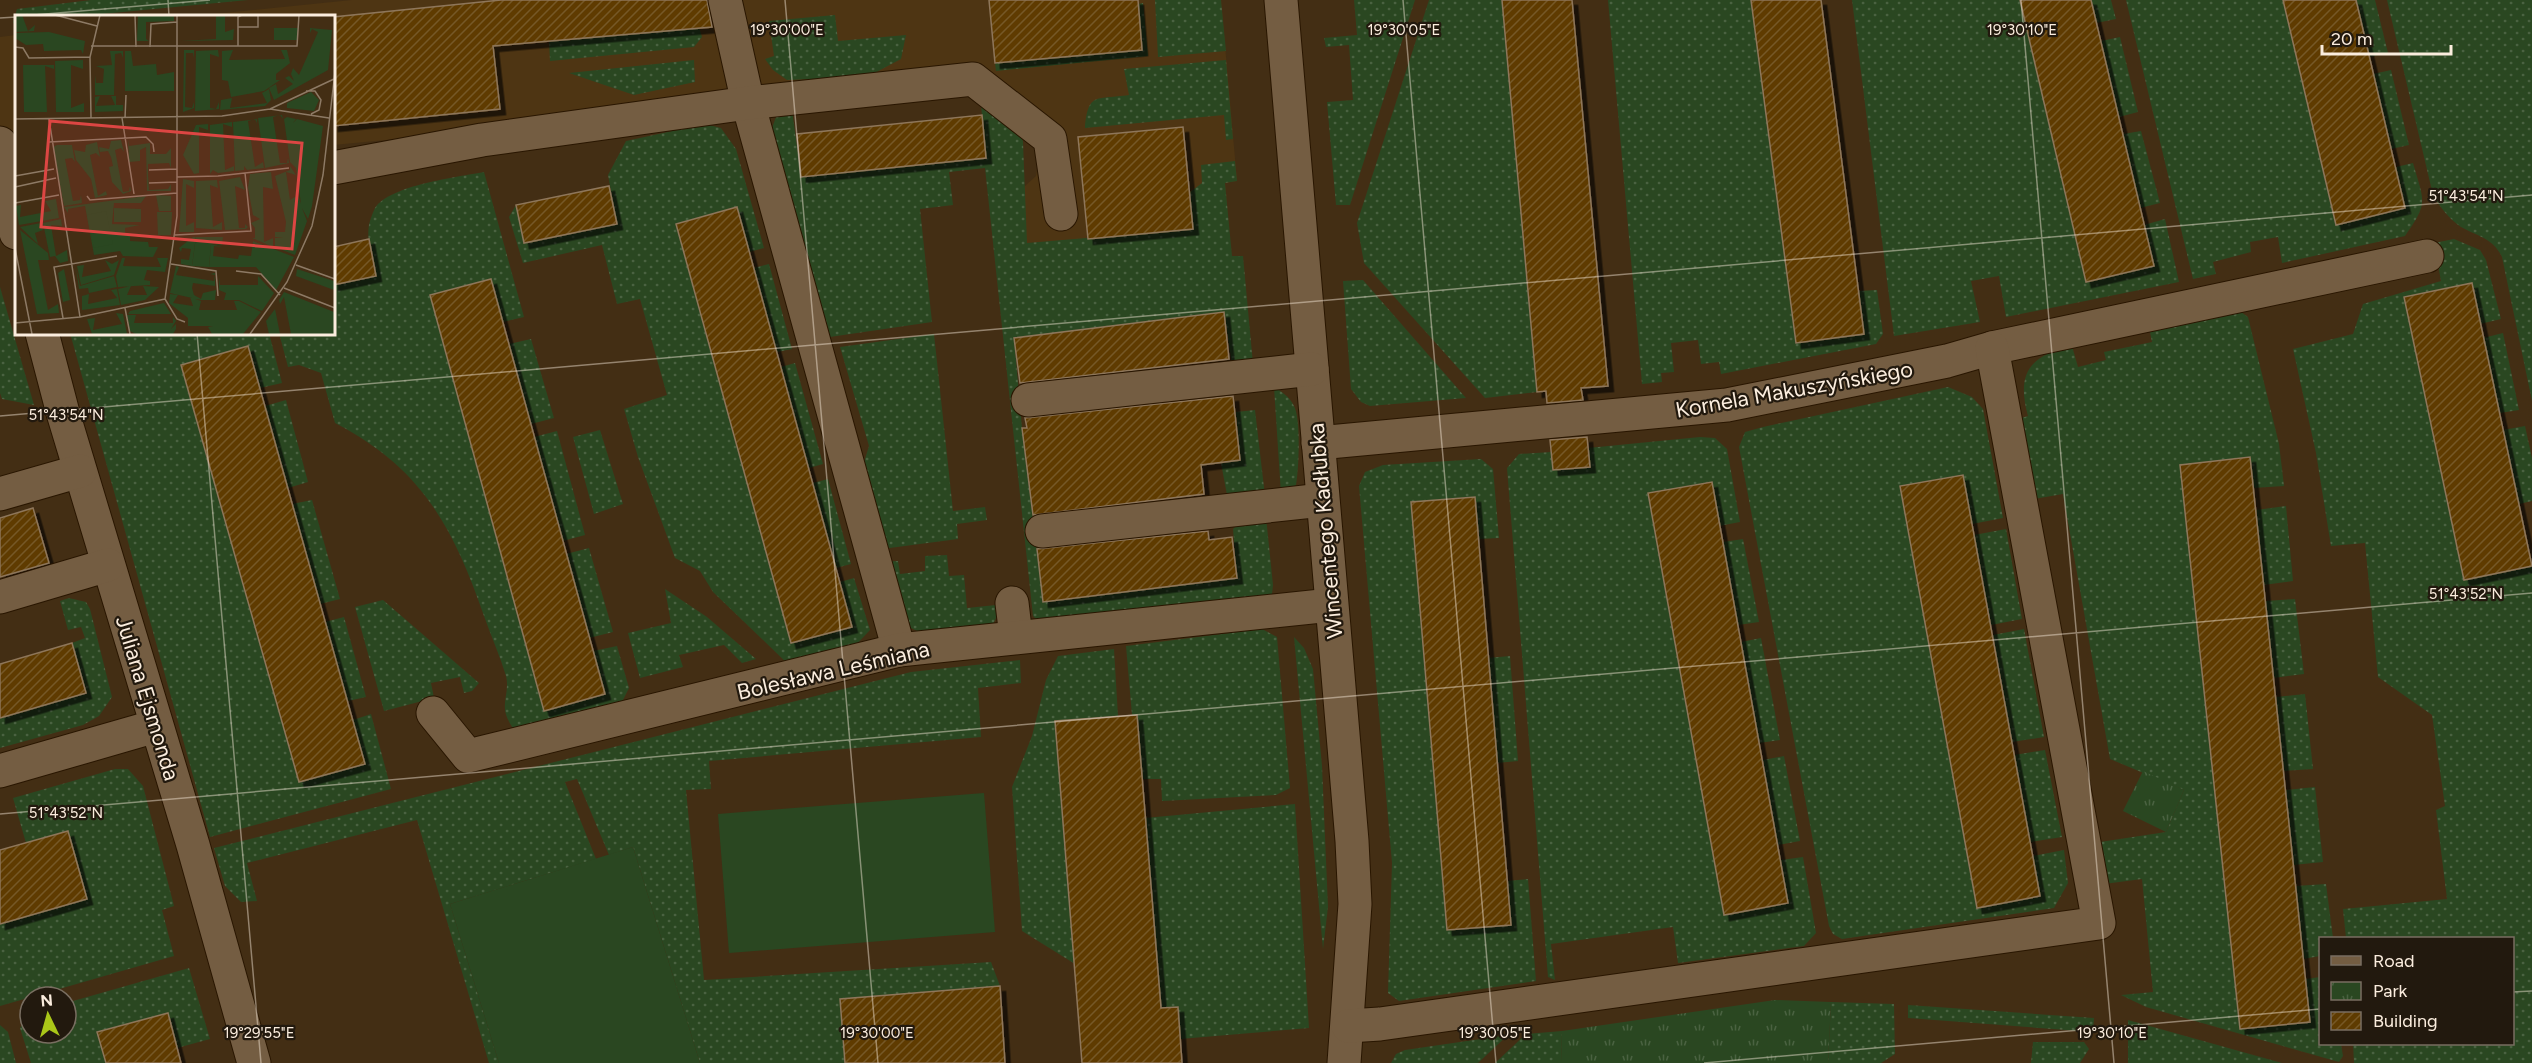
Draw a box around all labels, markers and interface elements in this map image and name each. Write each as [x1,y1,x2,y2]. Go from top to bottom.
inset map [15,15,334,334]
scale bar [2322,18,2451,56]
text: 19°30'00"E [750,21,824,39]
text: 19°30'05"E [1368,21,1440,39]
text: 19°30'10"E [1987,21,2057,39]
text: 20 m [2331,28,2372,50]
text: 51°43'54"N [2428,187,2504,205]
street label: Kornela Makuszyńskiego [1673,355,1915,424]
text: 51°43'54"N [28,406,104,424]
street label: Wincentego Kadłubka [1303,422,1348,640]
text: 51°43'52"N [2429,585,2503,603]
street label: Juliana Ejsmonda [110,613,185,784]
street label: Bolesława Leśmiana [734,635,932,706]
text: 51°43'52"N [29,804,103,822]
legend [2319,937,2514,1045]
text: Road [2373,950,2414,972]
text: Park [2373,980,2408,1002]
north arrow [18,985,78,1045]
text: N [40,991,54,1011]
text: Building [2373,1010,2438,1032]
text: 19°29'55"E [223,1024,295,1042]
text: 19°30'00"E [840,1024,914,1042]
text: 19°30'05"E [1459,1024,1531,1042]
text: 19°30'10"E [2077,1024,2147,1042]

